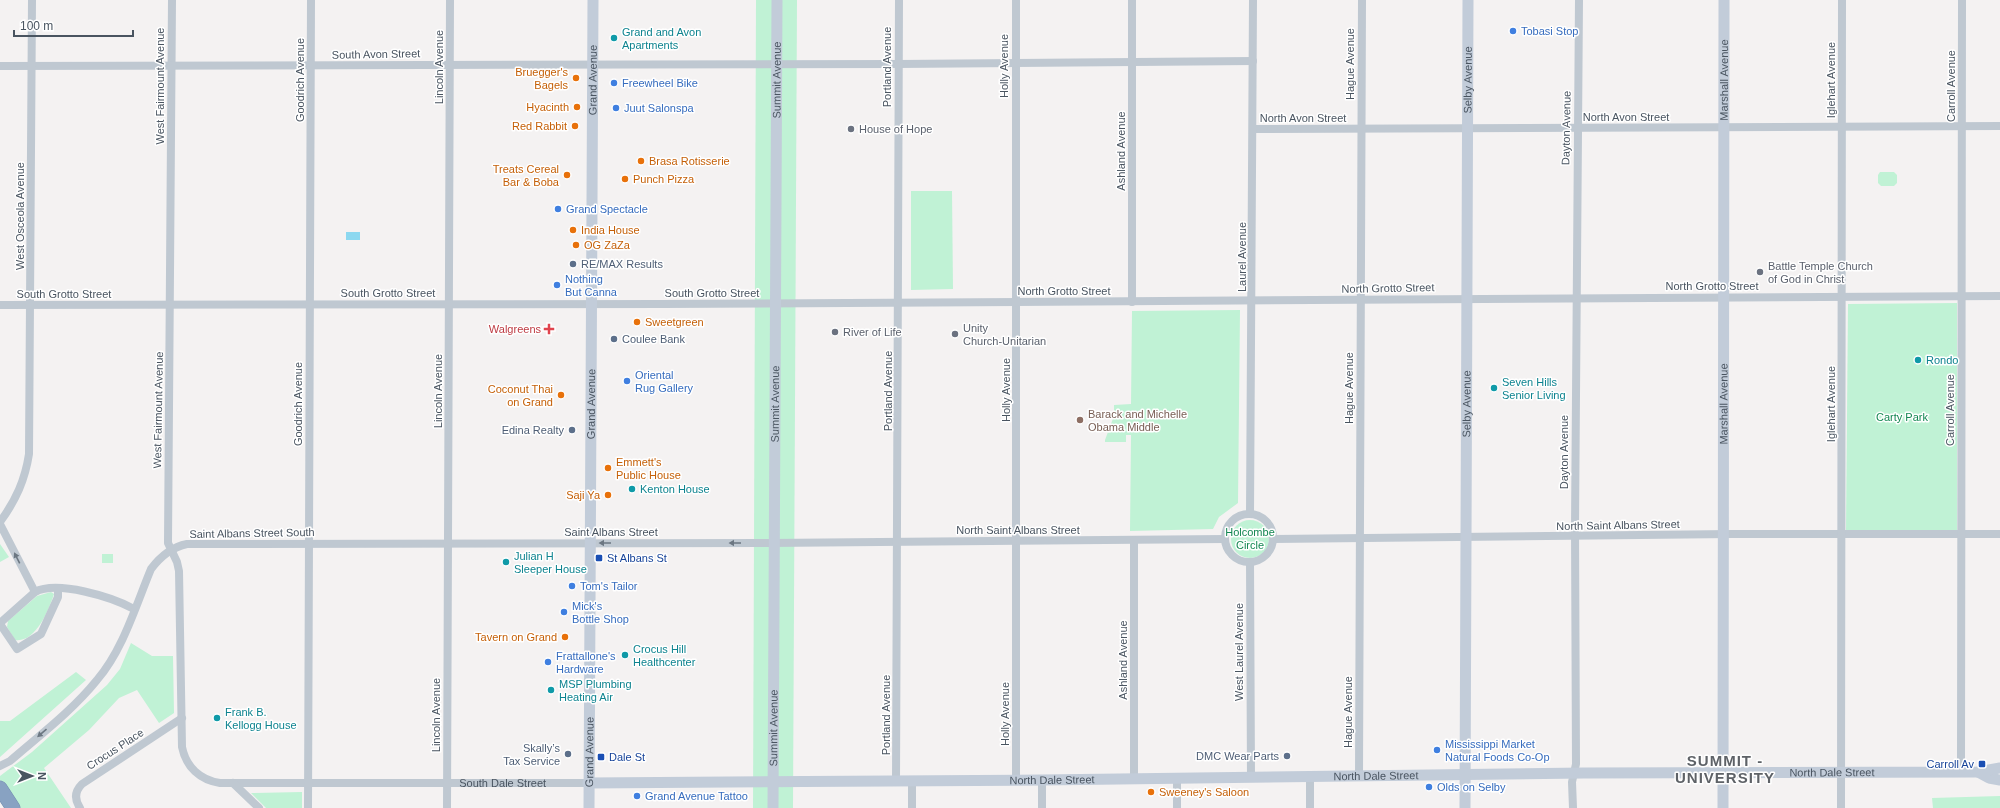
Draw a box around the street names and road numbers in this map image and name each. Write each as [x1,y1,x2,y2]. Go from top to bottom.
street label: Portland Avenue [881,27,893,107]
street label: West Fairmount Avenue [154,28,166,145]
street label: Hague Avenue [1344,28,1356,100]
street label: Lincoln Avenue [433,30,445,104]
street label: Holly Avenue [998,34,1010,98]
street label: Goodrich Avenue [294,38,306,122]
street label: Marshall Avenue [1718,39,1730,121]
street label: Summit Avenue [770,42,783,118]
street label: Iglehart Avenue [1825,42,1837,118]
street label: Grand Avenue [586,45,599,115]
street label: Selby Avenue [1462,46,1474,114]
street label: South Avon Street [332,47,420,61]
street label: Carroll Avenue [1945,50,1957,122]
street label: Dayton Avenue [1559,91,1573,165]
street label: Ashland Avenue [1115,111,1127,191]
street label: North Avon Street [1583,111,1669,123]
street label: North Avon Street [1260,112,1346,124]
street label: West Osceola Avenue [14,162,26,270]
street label: Laurel Avenue [1236,222,1248,292]
street label: North Grotto Street [1666,280,1758,292]
street label: North Grotto Street [1341,281,1435,295]
street label: North Grotto Street [1018,285,1110,297]
street label: South Grotto Street [341,287,435,299]
street label: South Grotto Street [665,287,759,299]
street label: South Grotto Street [17,288,111,300]
street label: West Fairmount Avenue [151,351,165,469]
street label: Portland Avenue [882,351,894,431]
street label: Hague Avenue [1343,352,1355,424]
street label: Lincoln Avenue [432,354,444,428]
street label: Holly Avenue [1000,358,1012,422]
street label: Goodrich Avenue [292,362,304,446]
street label: Marshall Avenue [1717,363,1730,445]
street label: Summit Avenue [769,366,781,442]
street label: Iglehart Avenue [1825,366,1837,442]
street label: Grand Avenue [585,369,597,439]
street label: Selby Avenue [1460,370,1473,438]
street label: Carroll Avenue [1944,374,1956,446]
street label: Dayton Avenue [1558,415,1570,489]
street label: North Saint Albans Street [1556,518,1680,532]
street label: North Saint Albans Street [956,524,1080,536]
street label: Saint Albans Street South [189,526,315,540]
street label: Saint Albans Street [564,526,658,538]
street label: West Laurel Avenue [1233,603,1245,701]
street label: Ashland Avenue [1117,620,1129,700]
street label: Portland Avenue [880,675,892,755]
street label: Hague Avenue [1342,676,1354,748]
street label: Lincoln Avenue [430,678,442,752]
street label: Holly Avenue [999,682,1011,746]
street label: Summit Avenue [767,690,780,766]
street label: Grand Avenue [583,717,595,787]
street label: Crocus Place [84,726,146,772]
street label: North Dale Street [1789,766,1875,778]
street label: North Dale Street [1333,769,1419,782]
street label: North Dale Street [1009,773,1095,786]
street label: South Dale Street [459,777,546,789]

